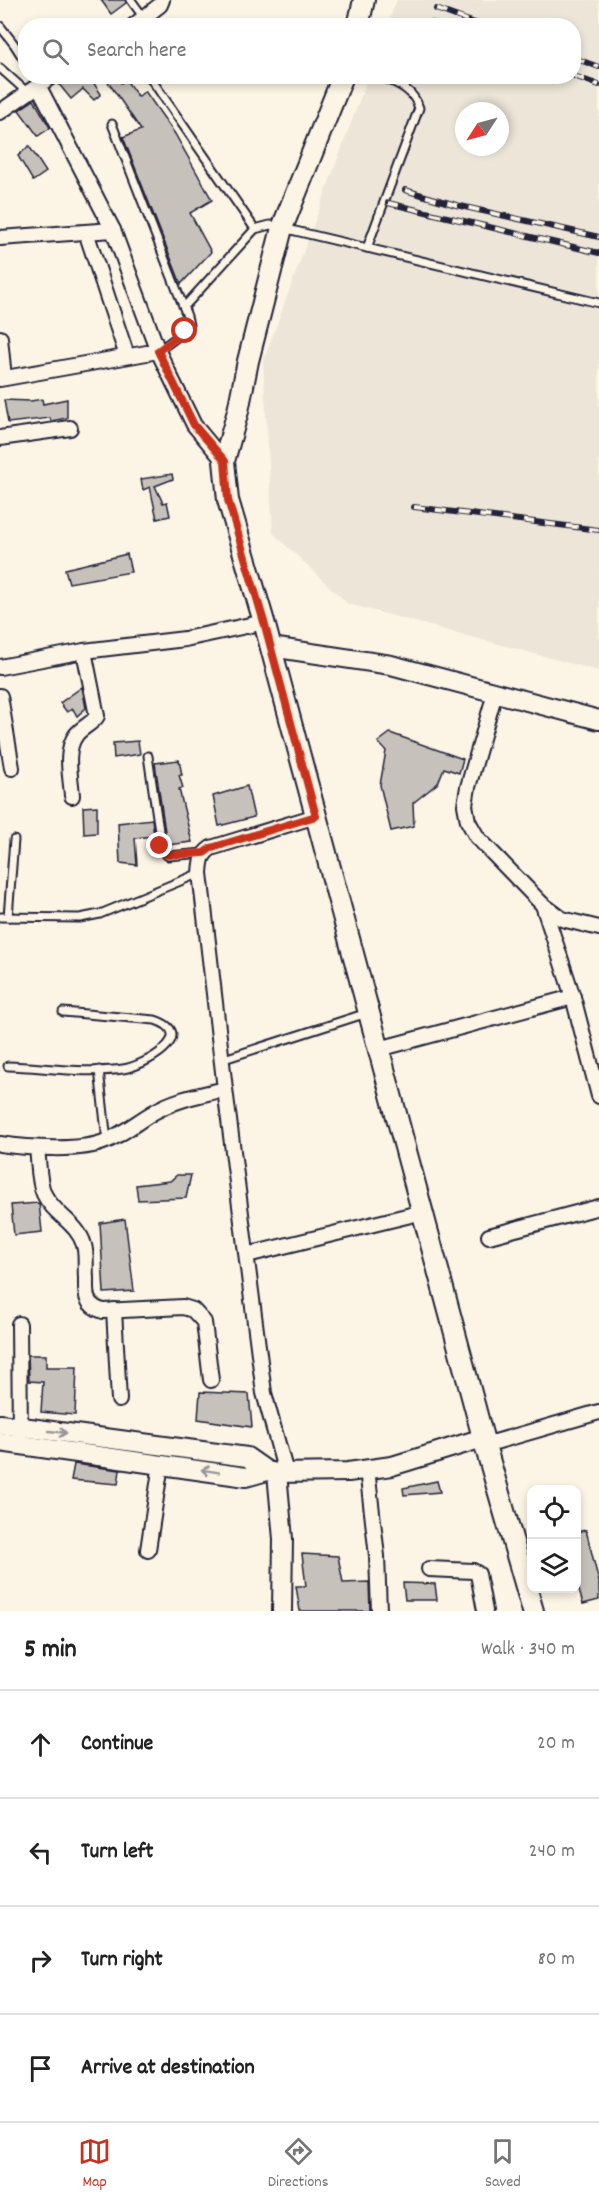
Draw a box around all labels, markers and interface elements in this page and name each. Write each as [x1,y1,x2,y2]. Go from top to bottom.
search box [18,18,581,84]
icon: search [39,35,72,68]
text: Search here [87,36,186,67]
north arrow [455,102,509,156]
route start [171,317,197,343]
route end [146,832,172,858]
one-way arrow [48,1427,67,1438]
one-way arrow [200,1466,220,1477]
map controls [527,1485,581,1593]
button: locate [527,1485,581,1539]
button: layers [527,1539,581,1593]
text: 5 min [24,1632,77,1669]
text: Walk · 340 m [481,1636,575,1664]
icon: ahead [24,1728,57,1761]
text: Continue [81,1729,153,1760]
text: 20 m [537,1730,575,1758]
icon: left [24,1836,57,1869]
text: Turn left [81,1837,153,1868]
text: 240 m [529,1838,575,1866]
icon: right [24,1944,57,1977]
text: Turn right [81,1945,163,1976]
text: 80 m [538,1946,575,1974]
icon: arrive [24,2052,57,2085]
text: Arrive at destination [81,2053,255,2084]
tab: Map [78,2135,111,2194]
tab: Directions [268,2135,328,2194]
tab: Saved [485,2135,521,2194]

